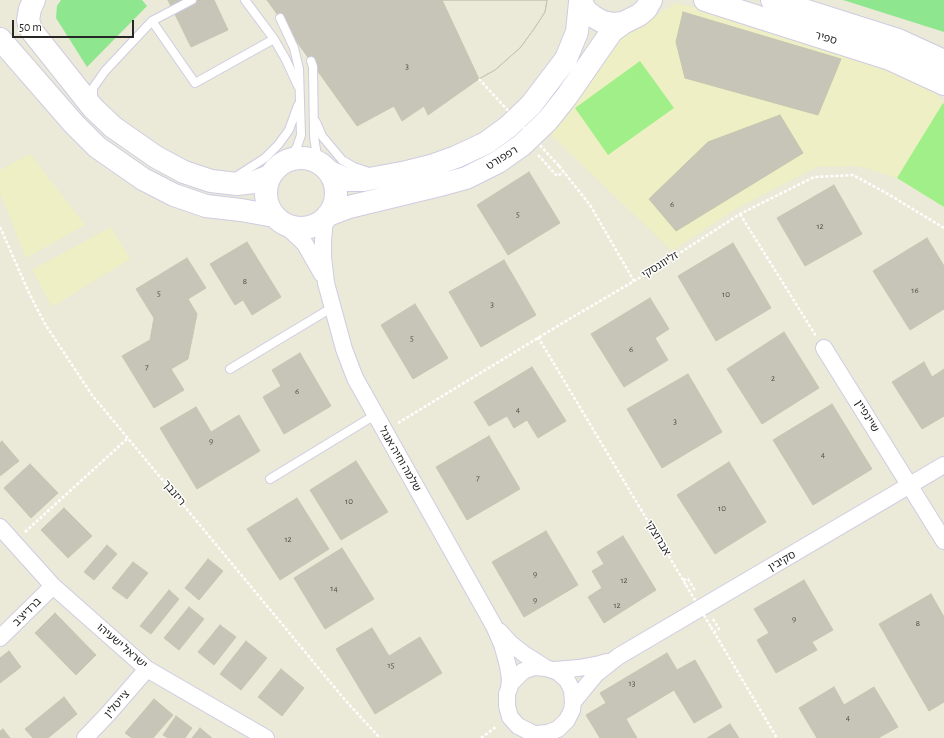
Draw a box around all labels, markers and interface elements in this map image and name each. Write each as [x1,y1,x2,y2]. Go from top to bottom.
scale bar [14,12,136,38]
text: 50 m [19,21,42,33]
street label: ספיר [813,28,839,48]
house number: 3 [405,61,409,71]
street label: רפפורט [484,143,520,173]
house number: 6 [670,199,674,209]
house number: 5 [516,209,520,219]
house number: 12 [816,221,824,231]
street label: זליוונסקי [639,249,681,281]
house number: 8 [243,276,247,286]
house number: 16 [911,285,919,295]
house number: 5 [157,288,161,298]
house number: 10 [722,289,730,299]
house number: 3 [490,299,494,309]
house number: 5 [410,333,414,343]
house number: 6 [629,344,633,354]
house number: 7 [145,362,149,372]
house number: 2 [771,373,775,383]
house number: 6 [295,386,299,396]
street label: שיינפיין [852,397,882,435]
house number: 4 [516,404,520,414]
house number: 3 [673,416,677,426]
street label: שלמה וחיה אנגל [376,424,424,494]
house number: 9 [209,436,213,446]
house number: 4 [821,449,825,459]
house number: 7 [476,473,480,483]
street label: ריזנבך [160,478,188,508]
house number: 10 [345,496,353,506]
house number: 10 [718,503,726,513]
street label: אברוצקי [642,518,674,558]
house number: 12 [284,534,292,544]
street label: סקיבין [766,548,798,574]
house number: 9 [533,569,537,579]
house number: 12 [620,575,628,585]
house number: 14 [330,583,338,593]
street label: ברדיצ'ב [10,595,44,629]
house number: 9 [533,595,537,605]
house number: 12 [613,600,621,610]
house number: 9 [792,614,796,624]
house number: 8 [916,618,920,628]
street label: ישראל ישעיהו [94,621,150,671]
house number: 15 [388,660,394,670]
house number: 13 [629,678,635,688]
street label: צייטלין [102,688,132,720]
house number: 4 [846,712,850,722]

